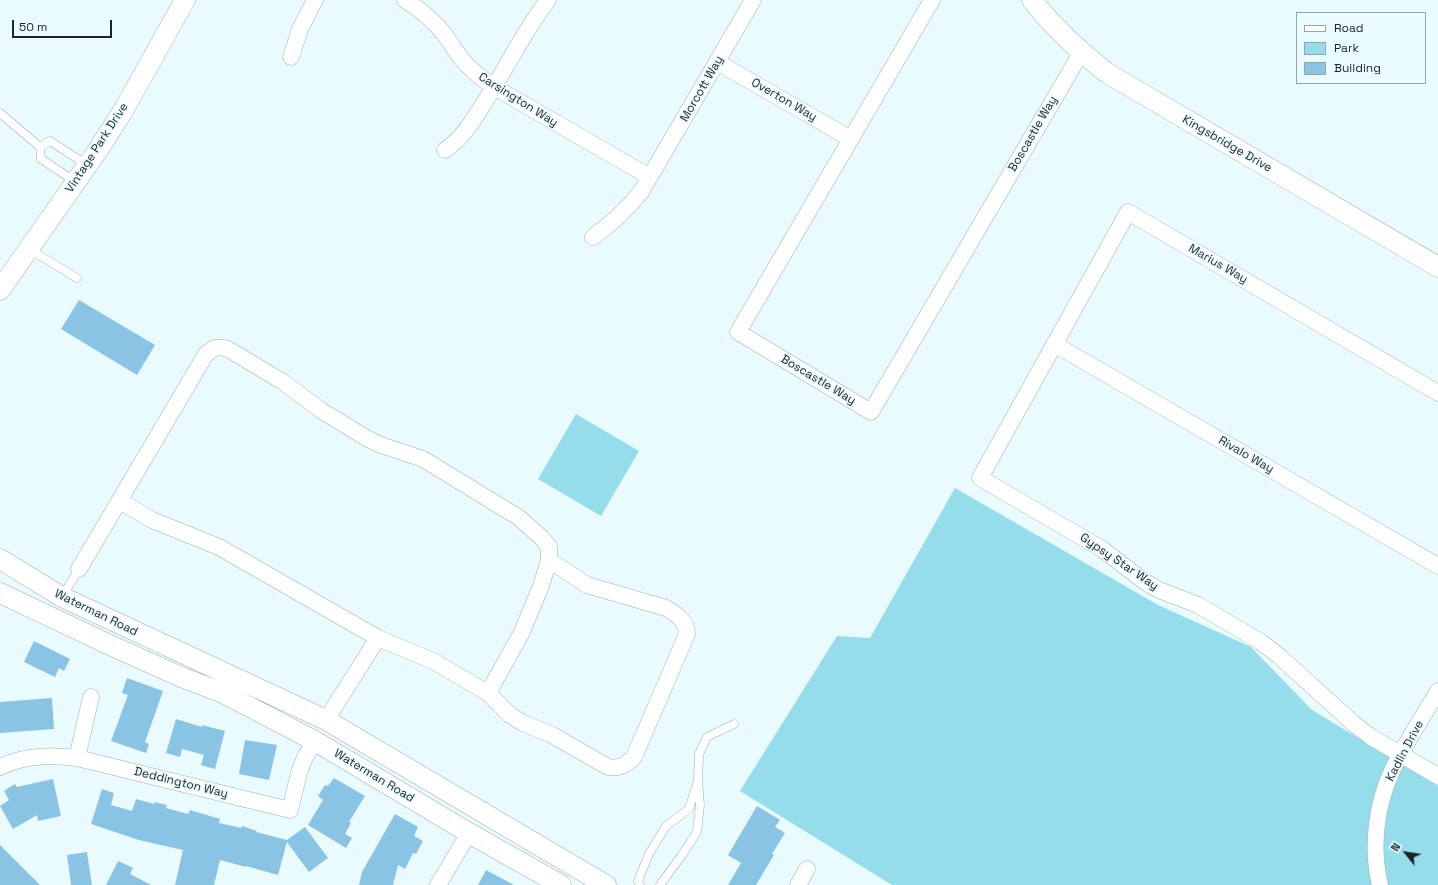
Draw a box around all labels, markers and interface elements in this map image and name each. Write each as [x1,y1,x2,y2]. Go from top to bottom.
scale bar [14,12,114,38]
legend [1296,12,1426,84]
text: 50 m [19,19,47,35]
text: Road [1334,20,1363,36]
text: Park [1334,40,1359,56]
street label: Morcott Way [677,54,727,124]
text: Building [1334,60,1381,76]
street label: Carsington Way [476,70,560,130]
street label: Overton Way [749,75,819,125]
street label: Boscastle Way [1006,94,1060,174]
street label: Vintage Park Drive [63,100,131,196]
street label: Kingsbridge Drive [1180,112,1274,176]
street label: Marius Way [1186,241,1250,287]
street label: Boscastle Way [778,352,858,408]
street label: Rivalo Way [1216,433,1276,477]
street label: Gypsy Star Way [1077,530,1161,594]
street label: Waterman Road [52,587,140,639]
street label: Kadlin Drive [1383,718,1427,784]
street label: Waterman Road [331,746,417,806]
street label: Deddington Way [133,764,229,802]
north arrow [1386,833,1426,873]
text: N [1388,840,1404,854]

